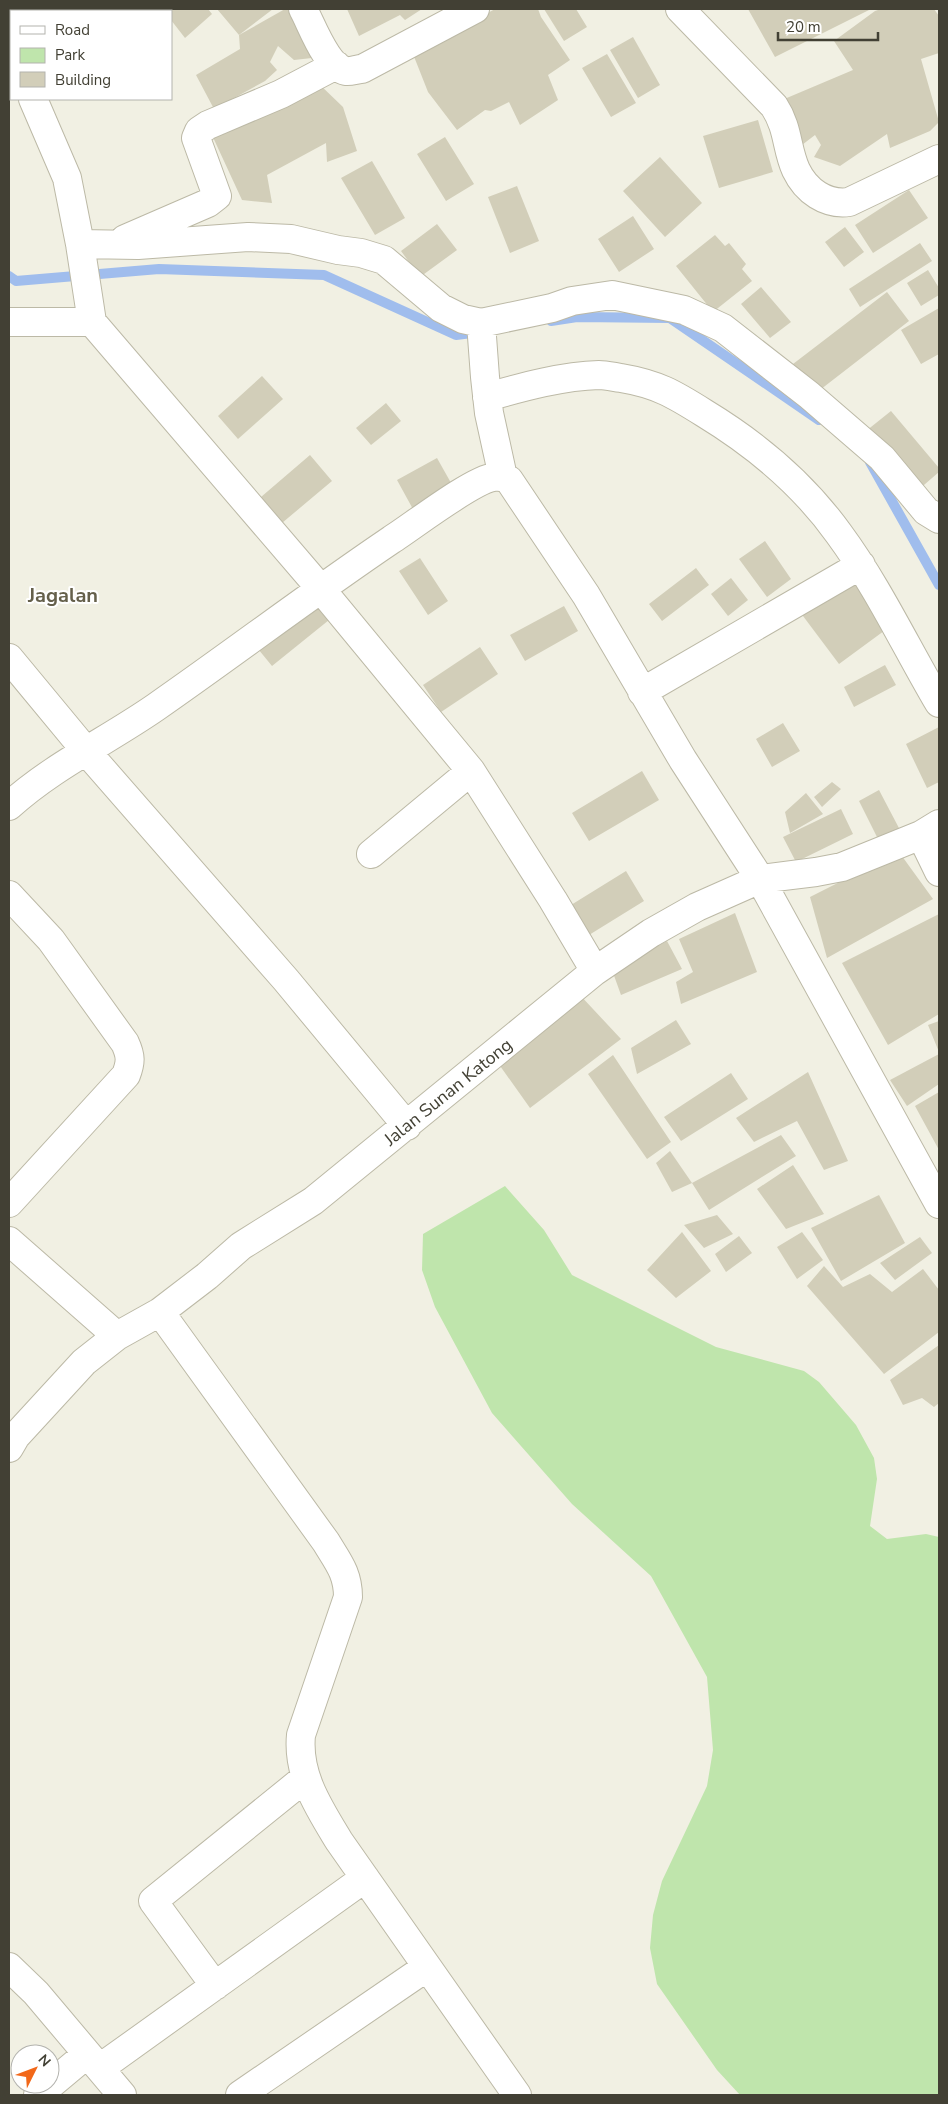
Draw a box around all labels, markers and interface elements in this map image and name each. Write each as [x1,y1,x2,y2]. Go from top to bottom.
legend [10,10,172,100]
scale bar [778,10,878,42]
text: 20 m [786,17,821,37]
text: Road [55,20,90,40]
text: Park [55,45,85,65]
text: Building [55,70,111,90]
district label: Jagalan [27,582,98,609]
street label: Jalan Sunan Katong [378,1033,517,1152]
north arrow [10,2044,60,2094]
text: N [34,2050,55,2071]

